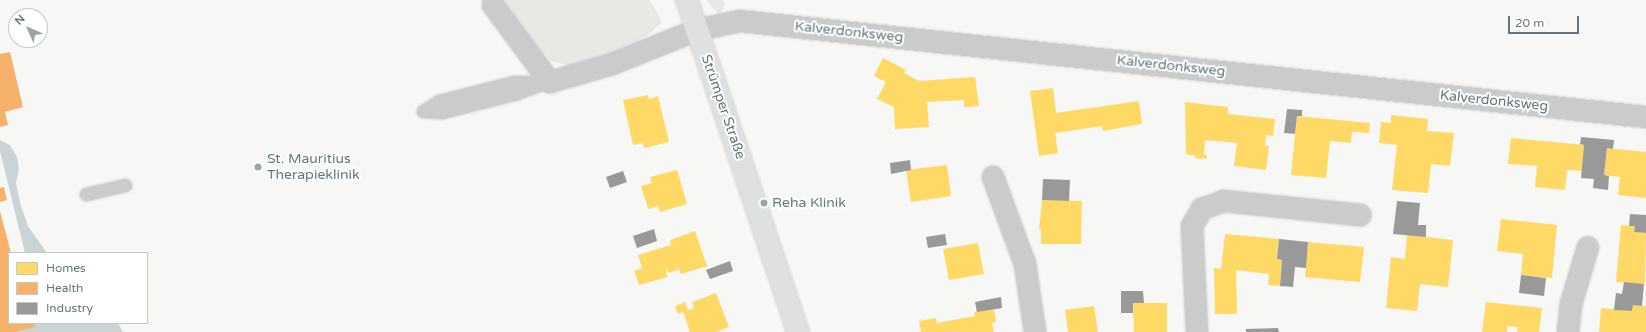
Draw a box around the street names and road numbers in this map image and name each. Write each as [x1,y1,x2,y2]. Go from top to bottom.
street label: Kalverdonksweg [794,18,904,46]
street label: Kalverdonksweg [1116,52,1226,80]
street label: Strümper Straße [697,53,749,161]
street label: Kalverdonksweg [1439,87,1549,115]

